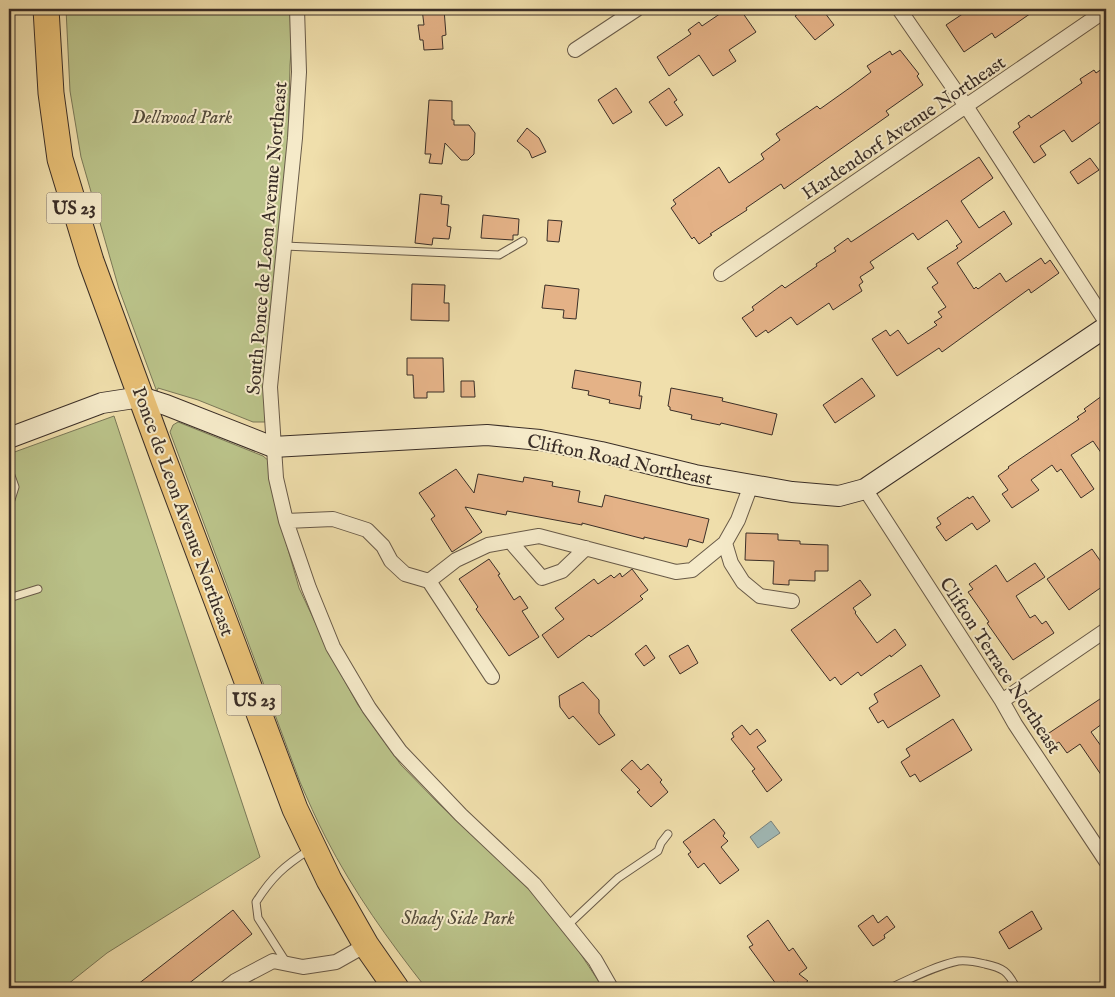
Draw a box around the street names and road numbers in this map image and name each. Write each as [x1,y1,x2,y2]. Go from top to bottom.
street label: Hardendorf Avenue Northeast [798,51,1011,206]
street label: South Ponce de Leon Avenue Northeast [242,80,294,396]
road number: US 23 [46,192,102,224]
street label: Ponce de Leon Avenue Northeast [126,384,239,640]
street label: Clifton Road Northeast [525,430,715,492]
street label: Clifton Terrace Northeast [933,573,1066,759]
road number: US 23 [226,684,282,716]

